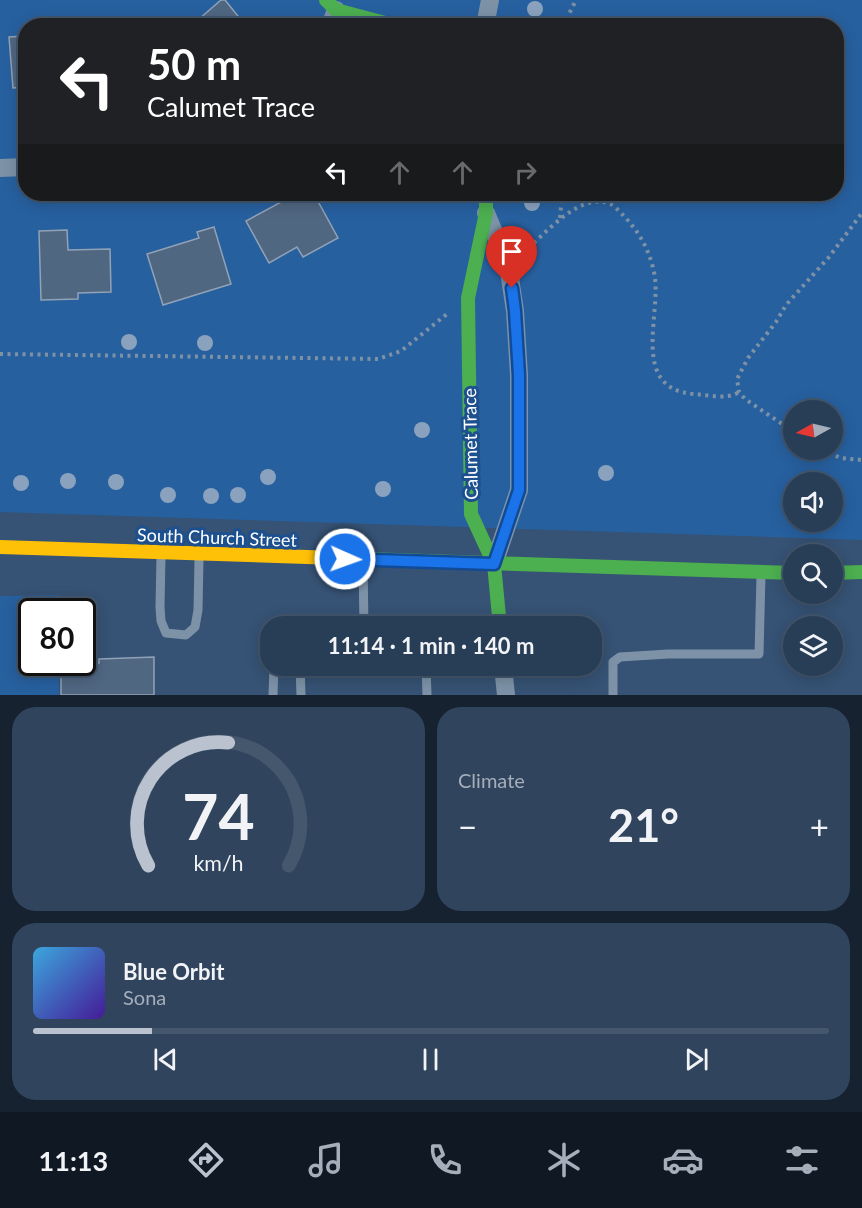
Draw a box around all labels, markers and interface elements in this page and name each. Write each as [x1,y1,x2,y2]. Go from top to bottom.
text: 50 m [147,39,241,89]
icon: left [48,42,126,120]
text: Calumet Trace [147,90,315,123]
icon: left [320,156,353,189]
icon: ahead [383,156,416,189]
icon: ahead [446,156,479,189]
icon: right [509,156,542,189]
pin [486,226,537,288]
icon: arrive [495,235,528,268]
street label: Calumet Trace [458,388,482,500]
north arrow [783,400,843,460]
map controls [783,400,843,676]
button: sound [783,472,843,532]
street label: South Church Street [137,523,298,551]
position arrow [313,527,377,591]
button: search [783,544,843,604]
speed limit sign: 80 [18,598,96,676]
button: layers [783,616,843,676]
text: 11:14 · 1 min · 140 m [328,632,534,659]
text: Climate [458,768,525,792]
text: 74 [182,778,255,853]
text: 21° [608,798,679,852]
text: − [458,806,477,846]
text: + [810,806,829,846]
text: km/h [193,850,244,876]
text: Blue Orbit [123,958,224,985]
text: Sona [123,985,166,1009]
icon: previous [149,1043,182,1076]
icon: pause [414,1043,447,1076]
icon: next [680,1043,713,1076]
icon: directions [185,1139,227,1181]
icon: music [305,1139,347,1181]
icon: phone [424,1139,466,1181]
icon: climate [543,1139,585,1181]
icon: car [662,1139,704,1181]
icon: filters [781,1139,823,1181]
text: 11:13 [39,1144,108,1177]

